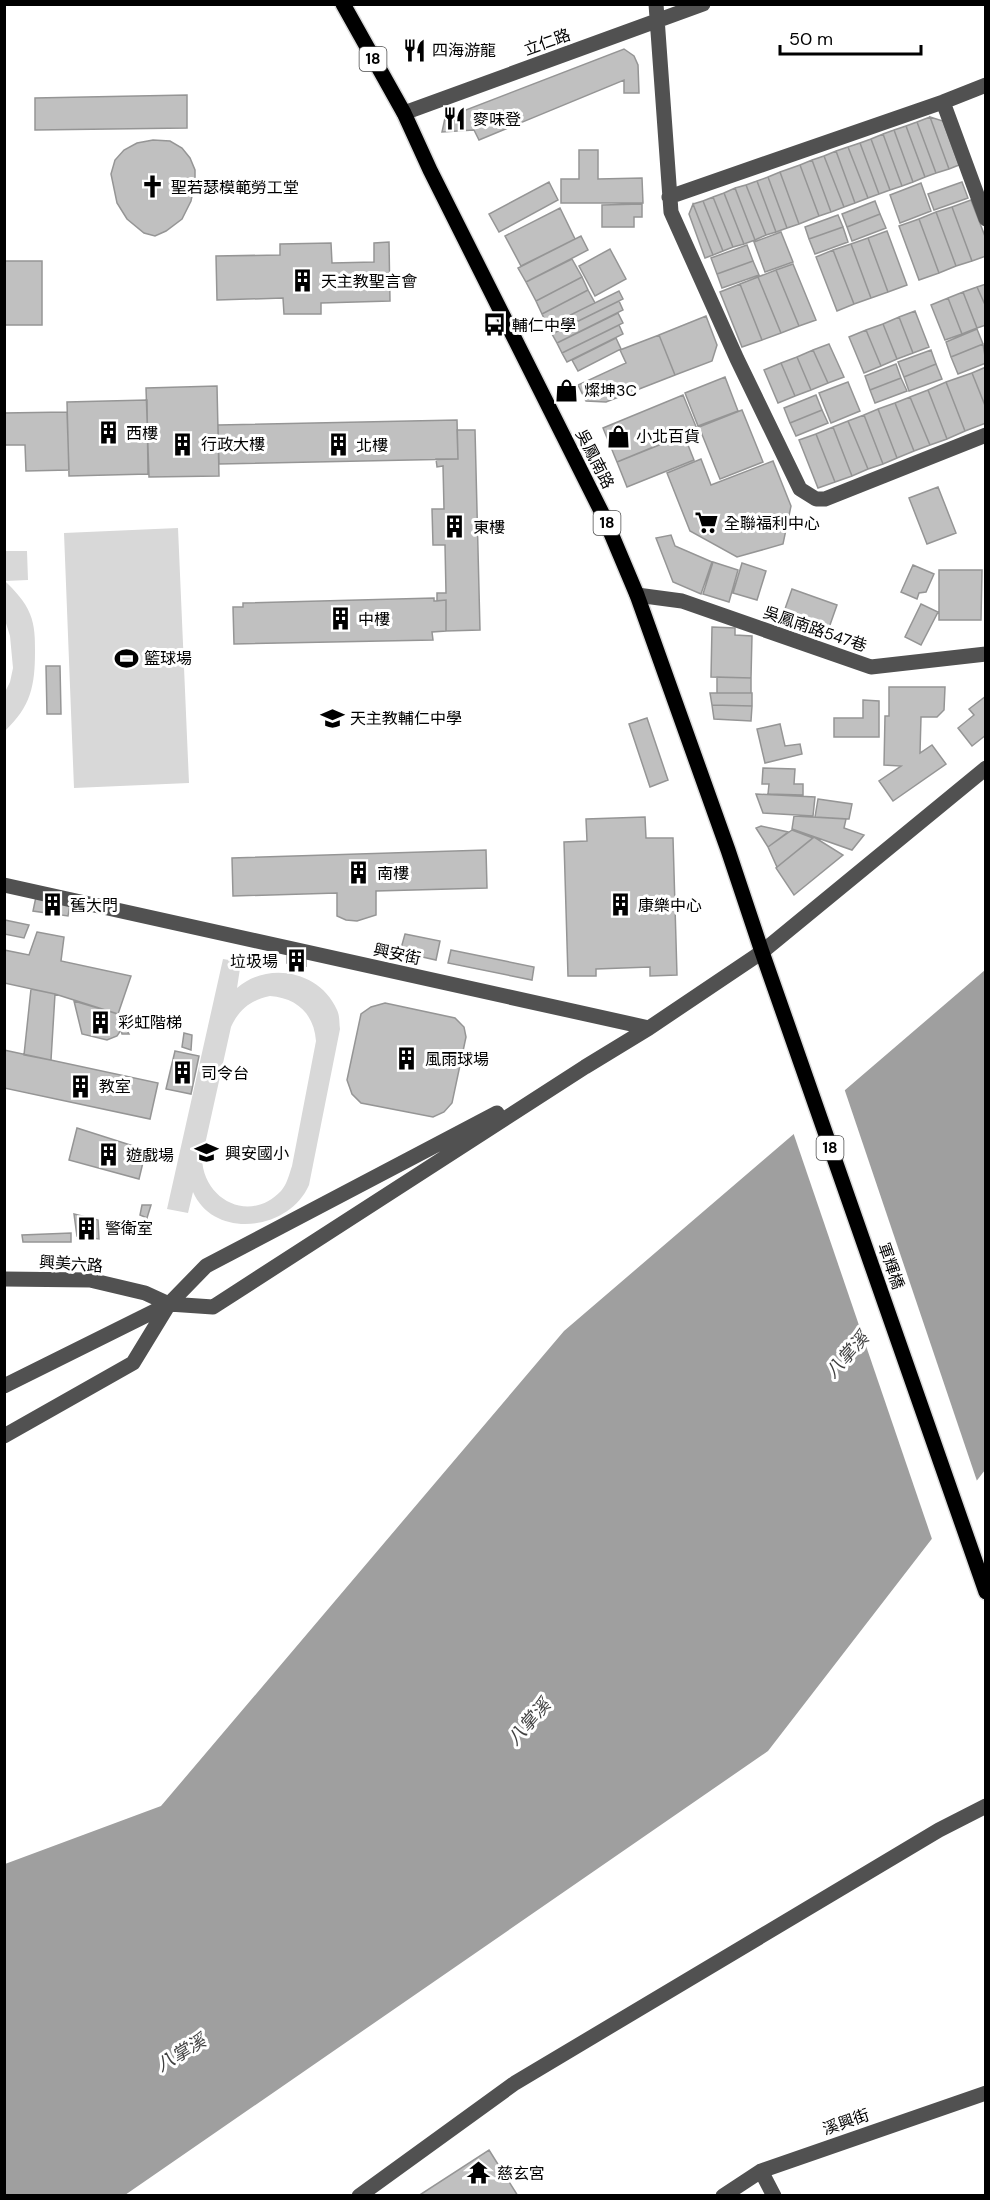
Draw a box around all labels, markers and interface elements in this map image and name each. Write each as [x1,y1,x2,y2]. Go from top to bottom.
scale bar [780,18,921,56]
street label: 立仁路 [521,24,573,60]
text: 50 m [789,27,833,51]
restaurant icon: 四海游龍 [401,37,427,63]
place label: 四海游龍 [432,40,496,61]
road number: 18 [360,47,386,71]
restaurant icon: 麥味登 [442,106,468,132]
place label: 麥味登 [473,109,521,130]
church icon: 聖若瑟模範勞工堂 [140,174,166,200]
place label: 聖若瑟模範勞工堂 [171,177,299,198]
building icon: 天主教聖言會 [290,268,316,294]
place label: 天主教聖言會 [321,271,417,292]
bus stop icon: 輔仁中學 [481,312,507,338]
place label: 輔仁中學 [512,315,576,336]
shop icon: 燦坤3C [553,377,579,403]
place label: 燦坤3C [584,380,637,401]
building icon: 西樓 [95,420,121,446]
place label: 西樓 [126,423,158,444]
shop icon: 小北百貨 [605,423,631,449]
street label: 吳鳳南路 [571,426,619,492]
place label: 小北百貨 [636,426,700,447]
building icon: 行政大樓 [170,431,196,457]
building icon: 北樓 [325,432,351,458]
place label: 行政大樓 [201,434,265,455]
place label: 北樓 [356,435,388,456]
supermarket icon: 全聯福利中心 [693,510,719,536]
road number: 18 [594,511,620,535]
place label: 全聯福利中心 [724,513,820,534]
building icon: 東樓 [442,514,468,540]
place label: 東樓 [473,517,505,538]
street label: 吳鳳南路547巷 [761,601,869,657]
building icon: 中樓 [327,606,353,632]
place label: 中樓 [358,609,390,630]
sports icon: 籃球場 [113,645,139,671]
place label: 籃球場 [144,648,192,669]
school or university icon: 天主教輔仁中學 [319,705,345,731]
place label: 天主教輔仁中學 [350,708,462,729]
building icon: 南樓 [346,860,372,886]
place label: 南樓 [377,863,409,884]
building icon: 舊大門 [39,892,65,918]
building icon: 康樂中心 [607,892,633,918]
place label: 舊大門 [70,895,118,916]
place label: 康樂中心 [638,895,702,916]
street label: 興安街 [371,939,423,969]
building icon: 垃圾場 [283,948,309,974]
place label: 垃圾場 [230,951,278,972]
building icon: 彩虹階梯 [87,1009,113,1035]
place label: 彩虹階梯 [118,1012,182,1033]
building icon: 風雨球場 [394,1046,420,1072]
place label: 風雨球場 [425,1049,489,1070]
building icon: 司令台 [170,1060,196,1086]
place label: 司令台 [201,1063,249,1084]
building icon: 教室 [68,1073,94,1099]
place label: 教室 [99,1076,131,1097]
road number: 18 [816,1136,844,1160]
school or university icon: 興安國小 [194,1140,220,1166]
building icon: 遊戲場 [95,1142,121,1168]
place label: 興安國小 [225,1143,289,1164]
place label: 遊戲場 [126,1145,174,1166]
building icon: 警衛室 [74,1215,100,1241]
place label: 警衛室 [105,1218,153,1239]
street label: 軍輝橋 [873,1240,909,1292]
street label: 興美六路 [38,1251,104,1277]
water label: 八掌溪 [820,1325,876,1383]
water label: 八掌溪 [502,1691,558,1750]
water label: 八掌溪 [152,2027,213,2077]
street label: 溪興街 [820,2104,872,2140]
temple icon: 慈玄宮 [466,2160,492,2186]
place label: 慈玄宮 [497,2163,545,2184]

